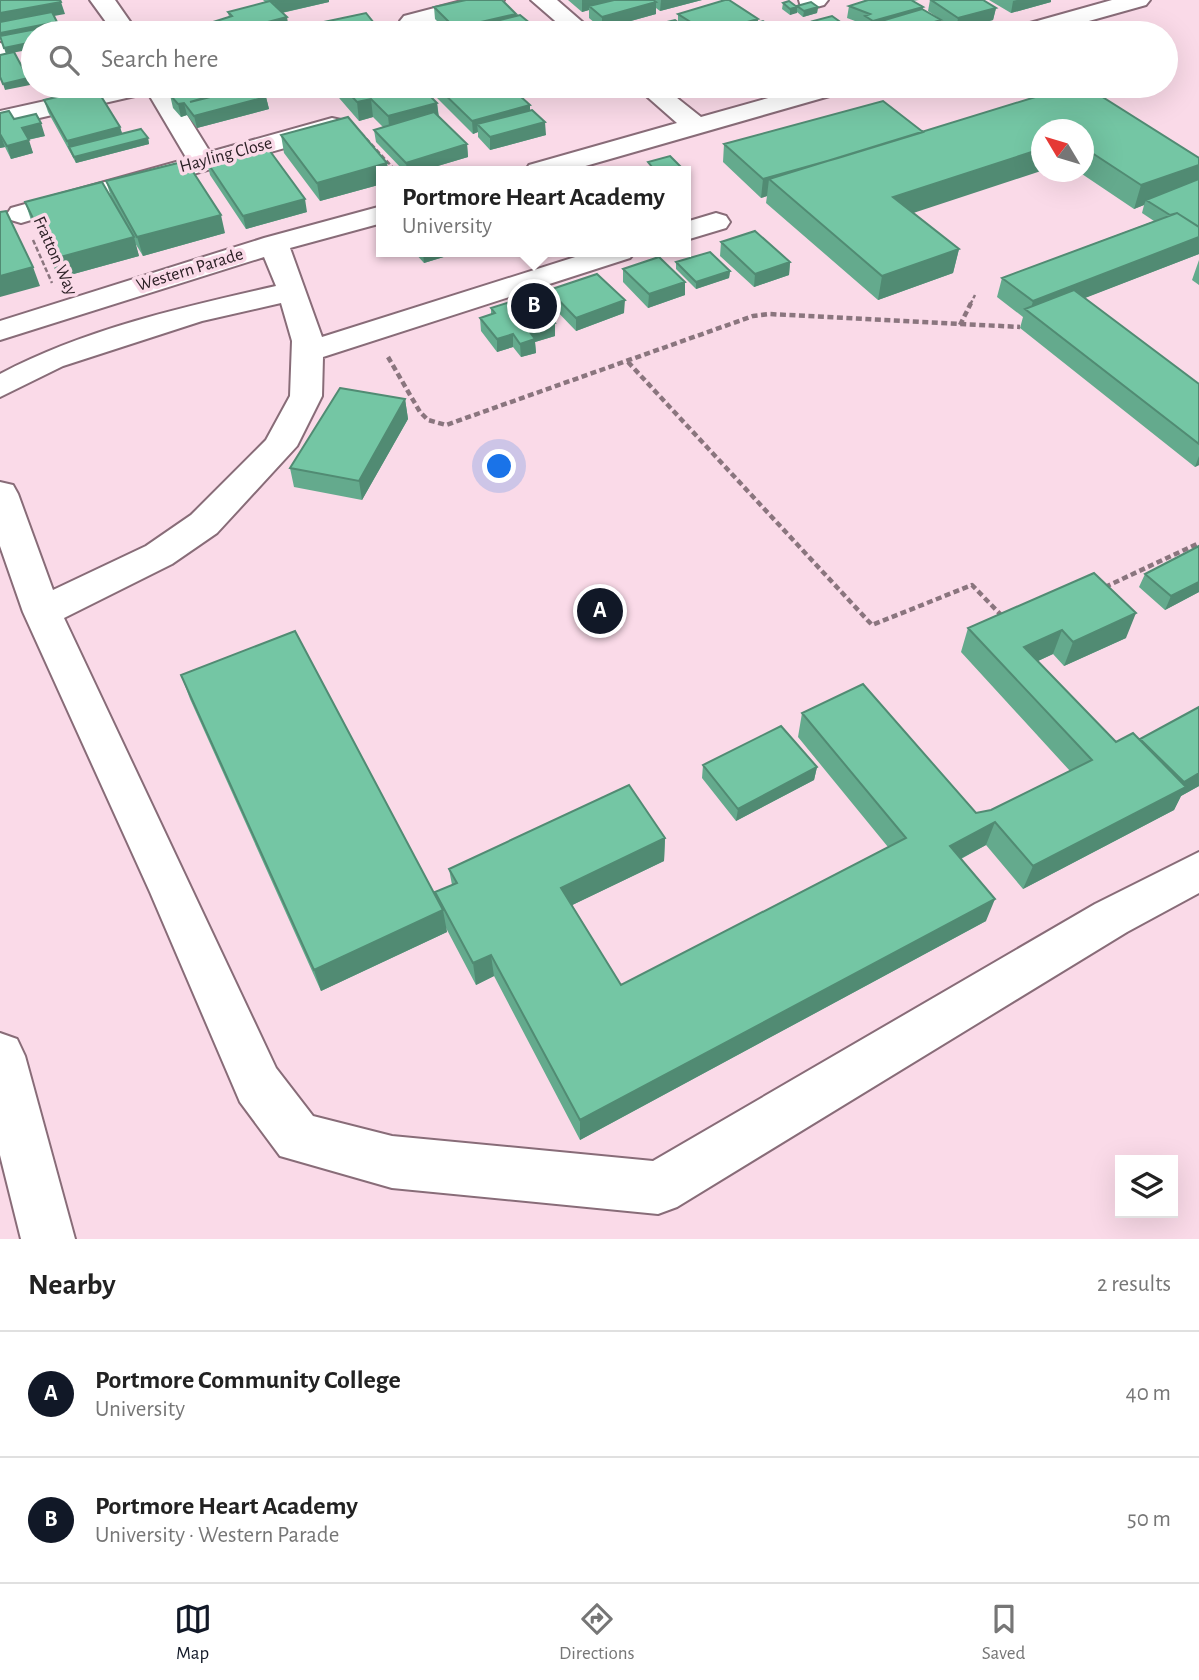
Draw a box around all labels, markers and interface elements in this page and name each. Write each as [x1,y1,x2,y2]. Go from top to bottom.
search box [21,21,1178,98]
icon: search [45,41,83,79]
text: Search here [101,46,219,72]
north arrow [1031,119,1094,182]
street label: Hayling Close [178,134,274,176]
popup [376,166,691,257]
text: Portmore Heart Academy [402,184,665,210]
street label: Fratton Way [30,214,80,298]
text: University [402,215,492,238]
street label: Western Parade [134,245,246,295]
pin: B [511,280,557,332]
your location [482,449,516,483]
pin: A [577,585,623,637]
map controls [1115,1155,1178,1218]
button: layers [1115,1155,1178,1218]
text: Nearby [28,1270,116,1300]
text: 2 results [1097,1273,1171,1296]
text: Portmore Community College [95,1367,401,1393]
text: A [44,1382,58,1405]
text: 40 m [1126,1382,1171,1405]
text: University [95,1398,185,1421]
text: Portmore Heart Academy [95,1493,358,1519]
text: B [44,1508,58,1531]
text: 50 m [1127,1508,1171,1531]
text: University · Western Parade [95,1524,339,1547]
tab: Map [174,1600,212,1665]
tab: Directions [559,1600,635,1665]
tab: Saved [982,1600,1025,1665]

